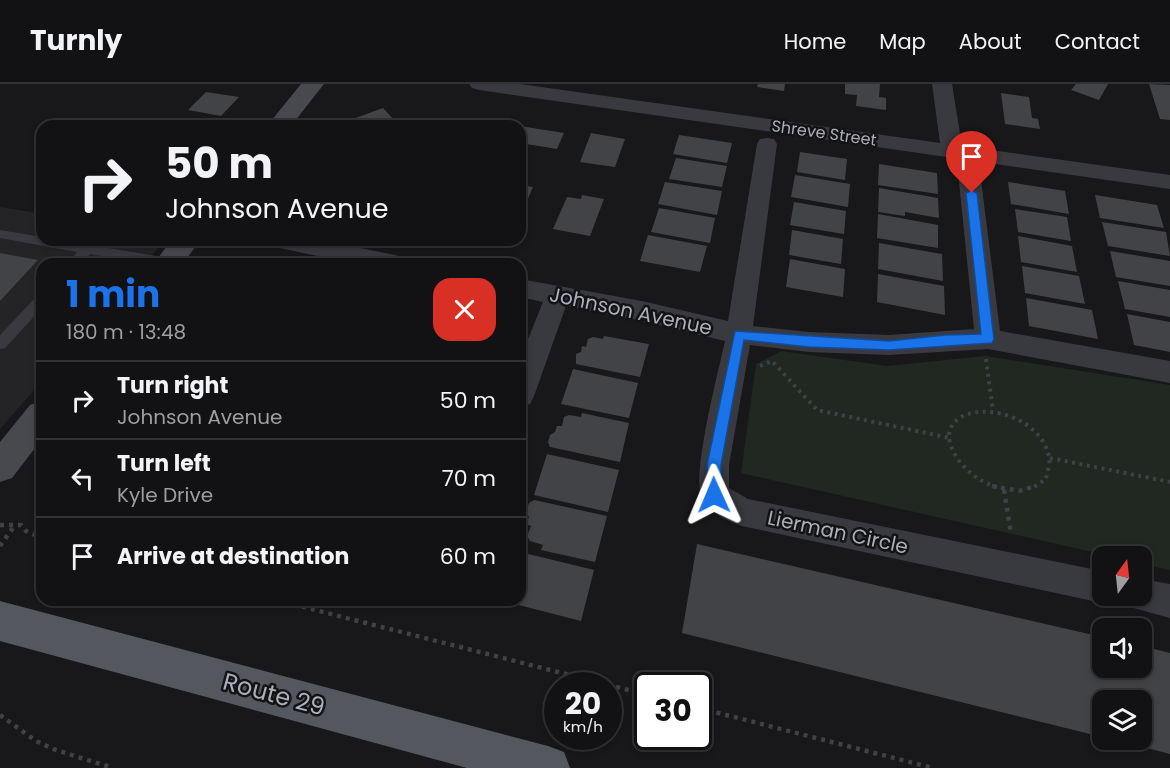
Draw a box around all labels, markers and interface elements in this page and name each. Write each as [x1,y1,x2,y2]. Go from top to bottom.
text: Turnly [30,21,122,60]
text: Home [784,27,846,56]
text: Map [879,27,926,56]
text: About [959,27,1022,56]
text: Contact [1055,27,1140,56]
street label: Shreve Street [770,114,878,152]
pin [946,131,997,193]
text: 50 m [165,134,273,193]
icon: arrive [955,140,988,173]
icon: right [66,144,144,222]
text: Johnson Avenue [165,190,388,227]
text: 1 min [66,269,160,320]
button: close [433,278,496,341]
street label: Johnson Avenue [547,280,715,342]
text: 180 m · 13:48 [66,318,186,346]
text: Turn right [117,370,228,401]
icon: right [66,384,99,417]
text: 50 m [440,385,496,416]
text: Johnson Avenue [117,403,282,431]
text: Turn left [117,448,211,479]
icon: left [66,462,99,495]
text: 70 m [442,463,496,494]
position arrow [682,463,746,527]
text: Kyle Drive [117,481,213,509]
street label: Lierman Circle [765,503,911,561]
icon: arrive [66,540,99,573]
text: Arrive at destination [117,541,349,572]
text: 60 m [440,541,496,572]
north arrow [1092,546,1152,606]
map controls [1092,546,1152,750]
button: sound [1092,618,1152,678]
street label: Route 29 [219,665,329,723]
speed limit sign: 30 [634,672,712,750]
text: 20 [565,682,601,725]
button: layers [1092,690,1152,750]
text: km/h [563,716,603,737]

